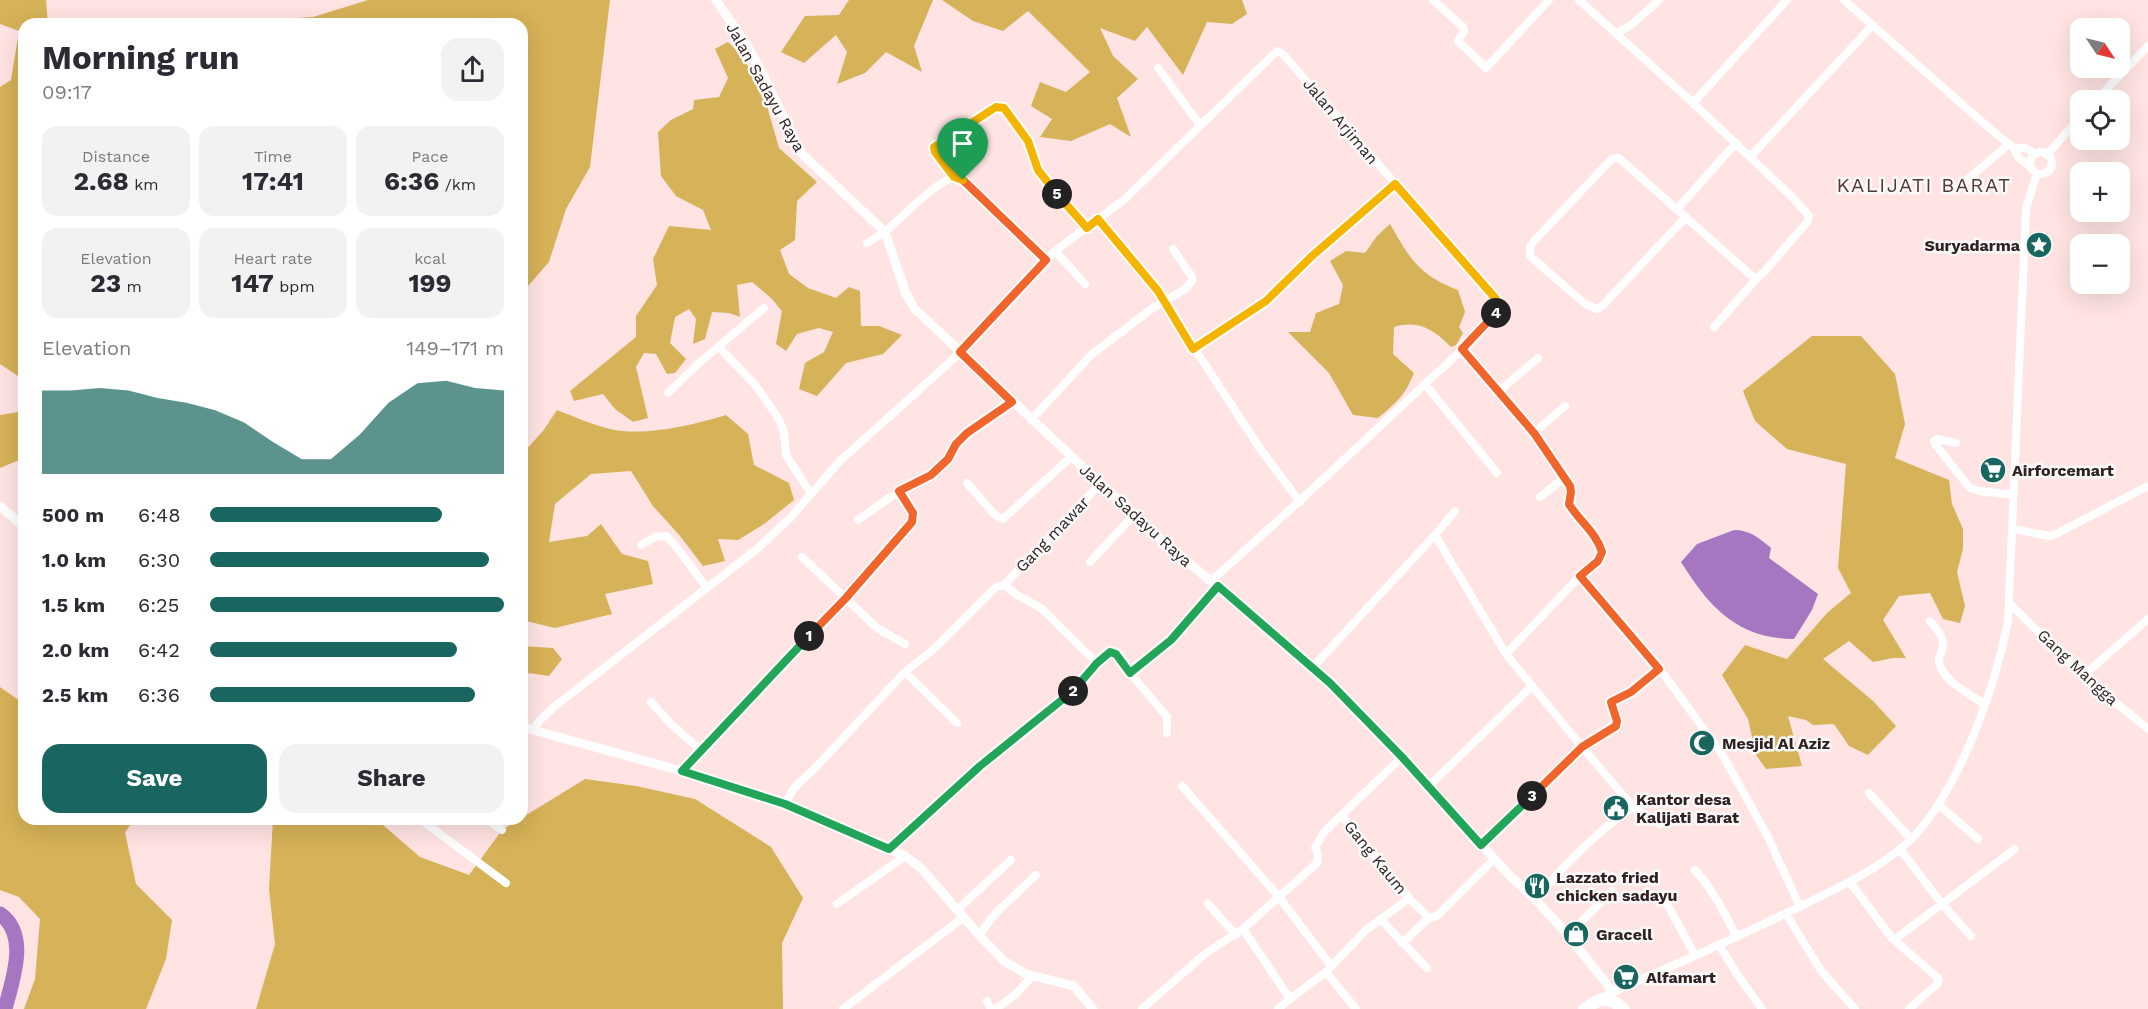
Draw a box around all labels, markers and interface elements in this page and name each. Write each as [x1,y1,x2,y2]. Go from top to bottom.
north arrow [2070,18,2130,78]
map controls [2070,18,2130,294]
street label: Jalan Sadayu Raya [722,19,809,155]
text: Morning run [42,38,239,77]
button: share [441,38,504,101]
street label: Jalan Arjiman [1299,74,1382,168]
text: 09:17 [42,80,92,104]
button: locate [2070,90,2130,150]
pin [937,118,988,180]
icon: arrive [946,127,979,160]
text: Distance [82,147,150,166]
text: Time [254,147,292,166]
text: Pace [411,147,449,166]
button: + [2070,162,2130,222]
text: 2.68 [74,166,129,196]
text: 17:41 [242,166,304,196]
text: 6:36 [384,166,439,196]
district label: KALIJATI BARAT [1836,173,2012,197]
text: km [129,175,158,194]
text: /km [439,175,476,194]
pin: 5 [1042,179,1072,209]
text: 5 [1052,184,1062,203]
place icon: Suryadarma [2024,230,2054,260]
button: − [2070,234,2130,294]
place label: Suryadarma [1924,236,2021,255]
text: Elevation [80,249,152,268]
text: Heart rate [233,249,313,268]
text: kcal [414,249,446,268]
text: 23 [90,268,121,298]
text: 147 [231,268,274,298]
text: 199 [408,268,452,298]
text: m [121,277,142,296]
text: bpm [274,277,315,296]
pin: 4 [1481,298,1511,328]
text: 4 [1491,303,1501,322]
text: Elevation [42,336,131,360]
text: 149–171 m [406,336,504,360]
supermarket icon: Airforcemart [1978,455,2008,485]
street label: Jalan Sadayu Raya [1075,460,1196,571]
place label: Airforcemart [2012,461,2114,480]
street label: Gang mawar [1012,492,1093,576]
text: 500 m [42,503,104,527]
text: 6:48 [138,503,181,527]
text: 1.0 km [42,548,106,572]
text: 6:30 [138,548,180,572]
text: 1.5 km [42,593,105,617]
text: 6:25 [138,593,179,617]
pin: 1 [794,621,824,651]
street label: Gang Mangga [2033,625,2122,709]
text: 1 [806,626,812,645]
text: 2.0 km [42,638,109,662]
text: 6:42 [138,638,180,662]
pin: 2 [1058,676,1088,706]
text: 2 [1068,681,1078,700]
text: 2.5 km [42,683,108,707]
text: 6:36 [138,683,180,707]
mosque icon: Mesjid Al Aziz [1687,728,1717,758]
place label: Mesjid Al Aziz [1722,734,1830,753]
button: Save [42,744,267,813]
button: Share [279,744,504,813]
pin: 3 [1517,781,1547,811]
text: 3 [1527,786,1537,805]
place label: Kantor desa Kalijati Barat [1636,790,1739,827]
public building icon: Kantor desa Kalijati Barat [1601,793,1631,823]
street label: Gang Kaum [1340,817,1411,898]
place label: Lazzato fried chicken sadayu [1556,868,1677,905]
restaurant icon: Lazzato fried chicken sadayu [1522,871,1552,901]
shop icon: Gracell [1561,919,1591,949]
place label: Gracell [1596,925,1653,944]
supermarket icon: Alfamart [1611,962,1641,992]
place label: Alfamart [1646,968,1716,987]

